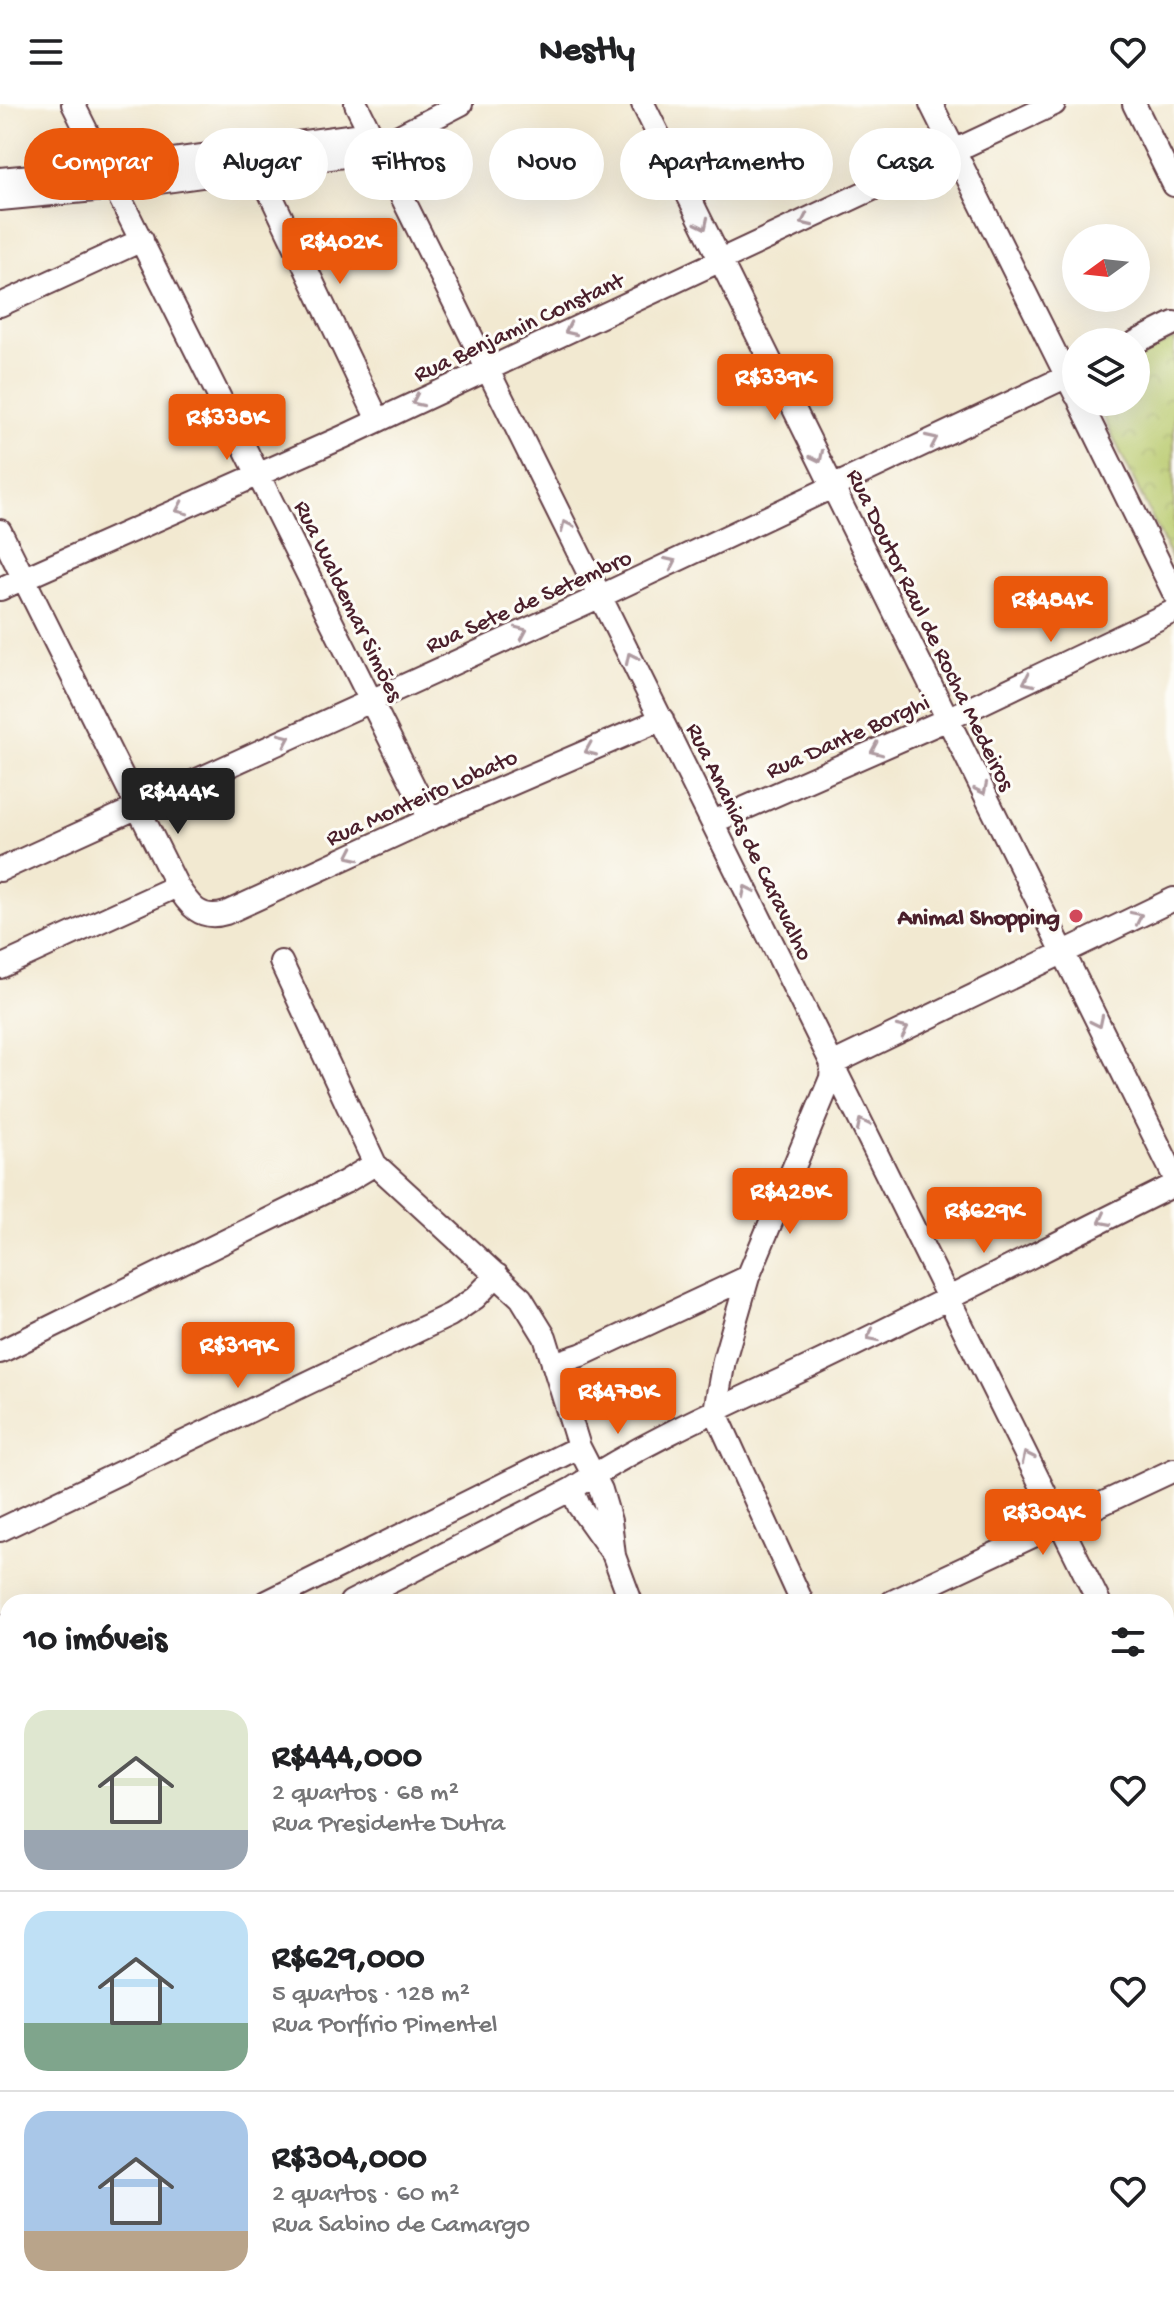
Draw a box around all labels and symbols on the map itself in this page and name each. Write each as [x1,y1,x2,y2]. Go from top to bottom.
one-way arrow [800,211,815,227]
one-way arrow [693,216,708,231]
pin: R$402K [275,218,405,286]
north arrow [1062,224,1150,312]
street label: Rua Benjamin Constant [410,267,631,391]
one-way arrow [564,320,578,336]
pin: R$339K [710,354,840,422]
one-way arrow [411,391,425,407]
pin: R$338K [162,394,292,462]
one-way arrow [923,434,938,450]
one-way arrow [808,449,824,464]
street label: Rua Doutor Raul de Rocha Medeiros [838,465,1020,797]
street label: Rua Waldemar Simões [286,496,409,708]
one-way arrow [174,500,189,516]
one-way arrow [560,520,576,535]
street label: Rua Sete de Setembro [422,545,637,662]
one-way arrow [663,557,678,573]
pin: R$484K [986,576,1116,644]
one-way arrow [513,626,528,642]
one-way arrow [625,651,641,666]
one-way arrow [1021,671,1036,687]
street label: Rua Dante Borghi [762,689,935,787]
street label: Rua Ananias de Caravalho [678,719,818,966]
one-way arrow [276,732,291,748]
one-way arrow [584,741,598,757]
one-way arrow [870,741,885,757]
street label: Rua Monteiro Lobato [322,744,523,855]
pin: R$444K [113,768,243,836]
one-way arrow [973,780,988,795]
one-way arrow [346,845,361,861]
one-way arrow [741,884,756,899]
place label: Animal Shopping [897,905,1060,934]
marker: Animal Shopping [1067,907,1085,925]
one-way arrow [1128,911,1143,927]
one-way arrow [1088,1013,1103,1028]
one-way arrow [894,1024,909,1040]
one-way arrow [856,1117,872,1132]
pin: R$428K [725,1168,855,1236]
pin: R$629K [919,1187,1049,1255]
one-way arrow [1098,1211,1113,1226]
pin: R$319K [173,1322,303,1390]
one-way arrow [865,1327,880,1342]
pin: R$478K [553,1368,683,1436]
one-way arrow [1022,1450,1037,1465]
pin: R$304K [978,1489,1108,1557]

